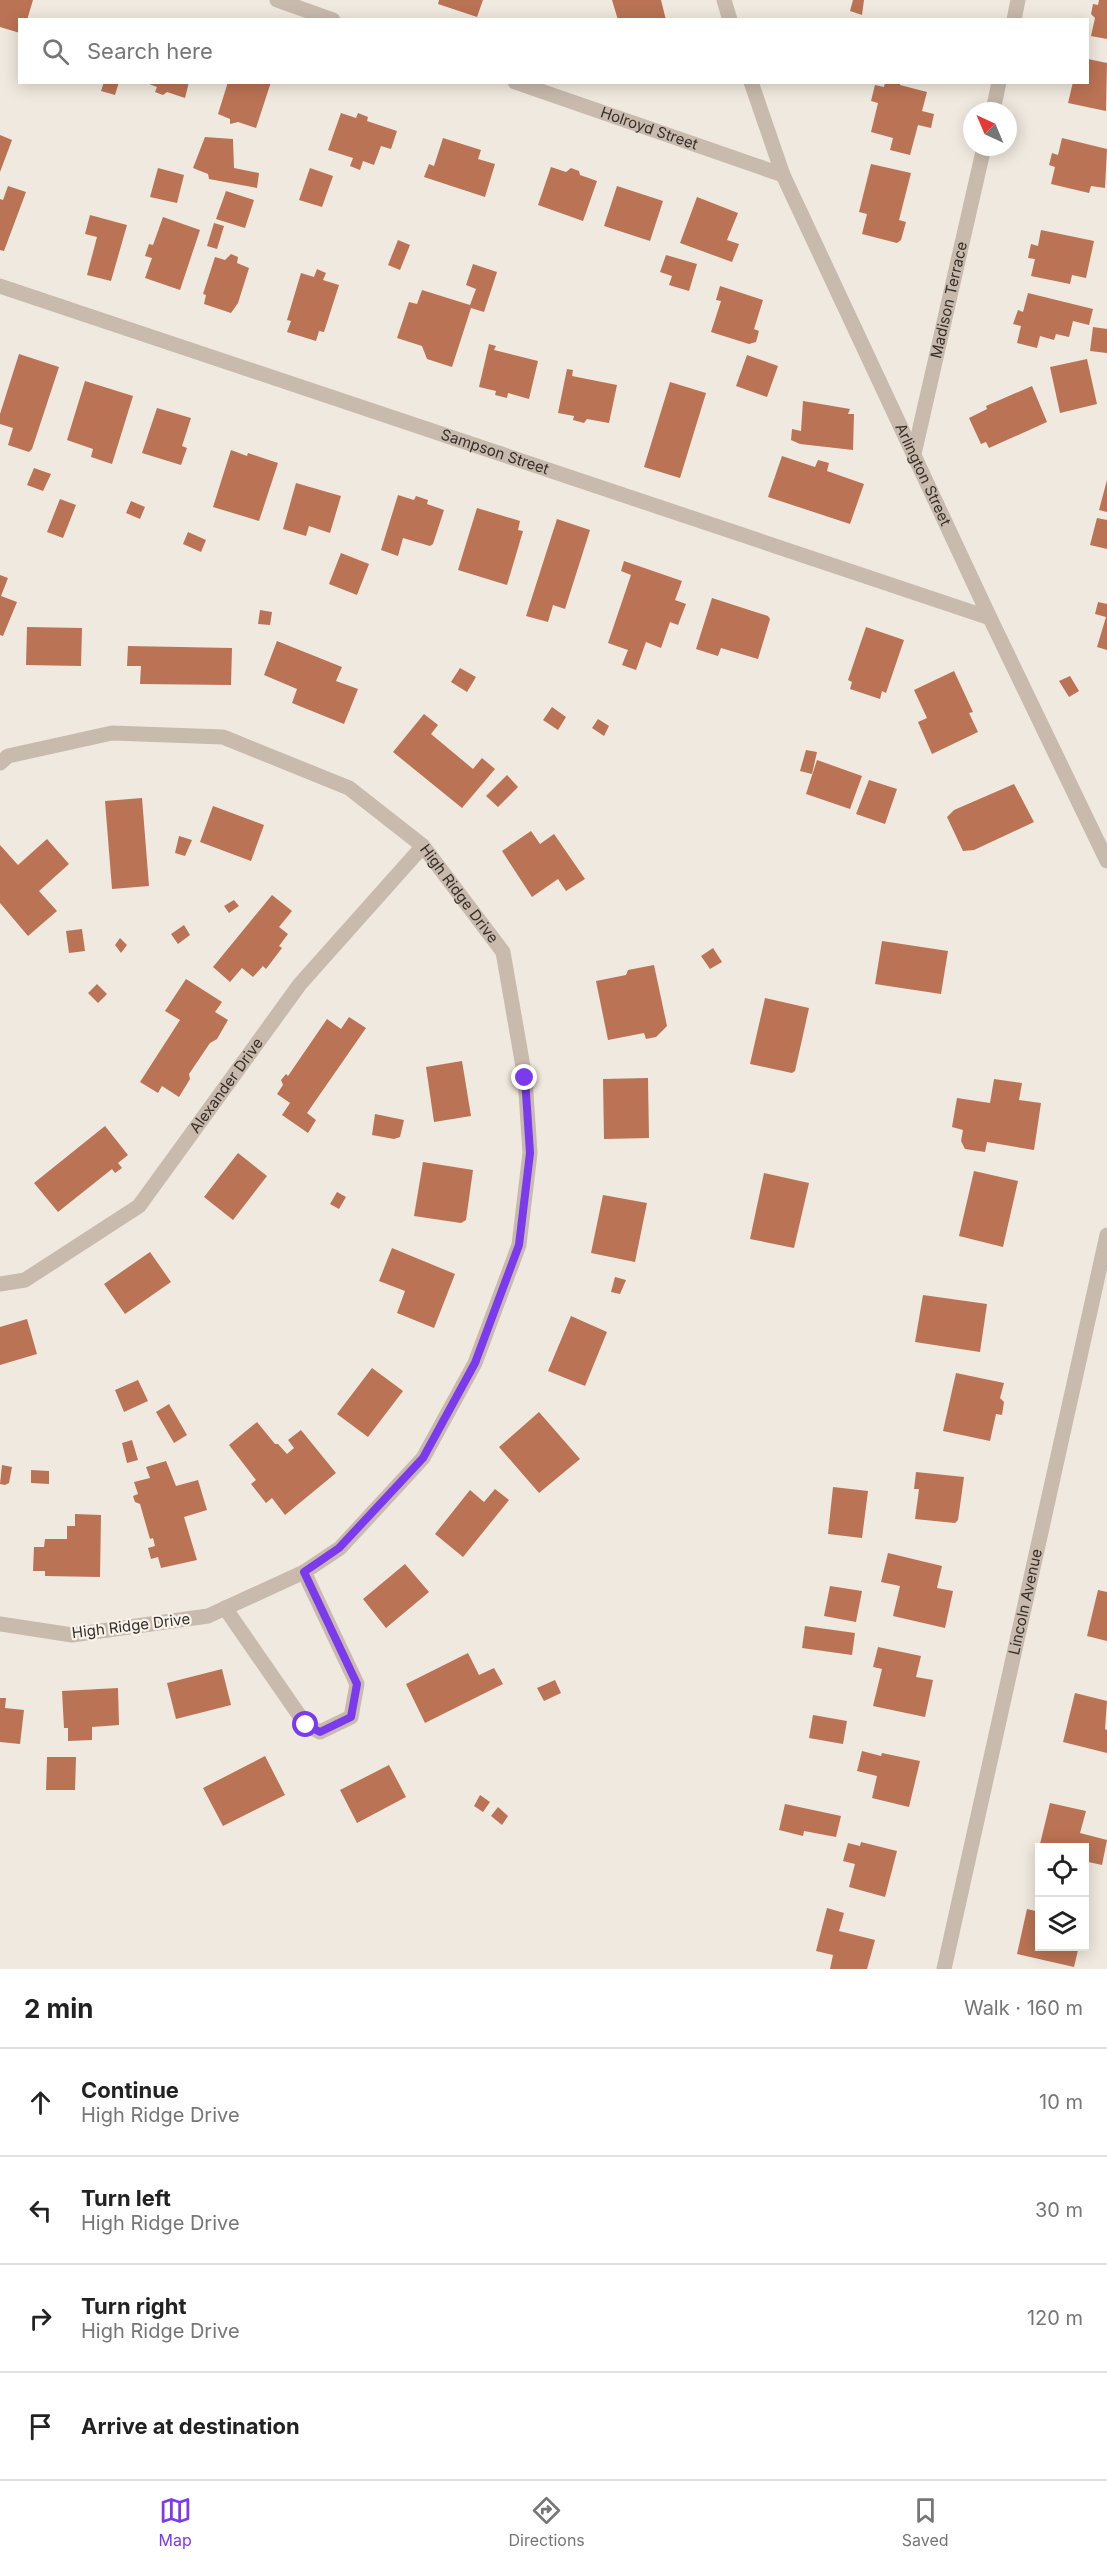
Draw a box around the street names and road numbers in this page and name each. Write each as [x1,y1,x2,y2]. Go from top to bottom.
street label: Holroyd Street [598,102,701,154]
street label: Madison Terrace [926,240,971,360]
street label: Arlington Street [891,420,956,529]
street label: Sampson Street [439,425,552,478]
street label: High Ridge Drive [416,840,503,947]
street label: Alexander Drive [185,1034,267,1137]
street label: Lincoln Avenue [1004,1547,1046,1657]
street label: High Ridge Drive [71,1609,191,1642]

